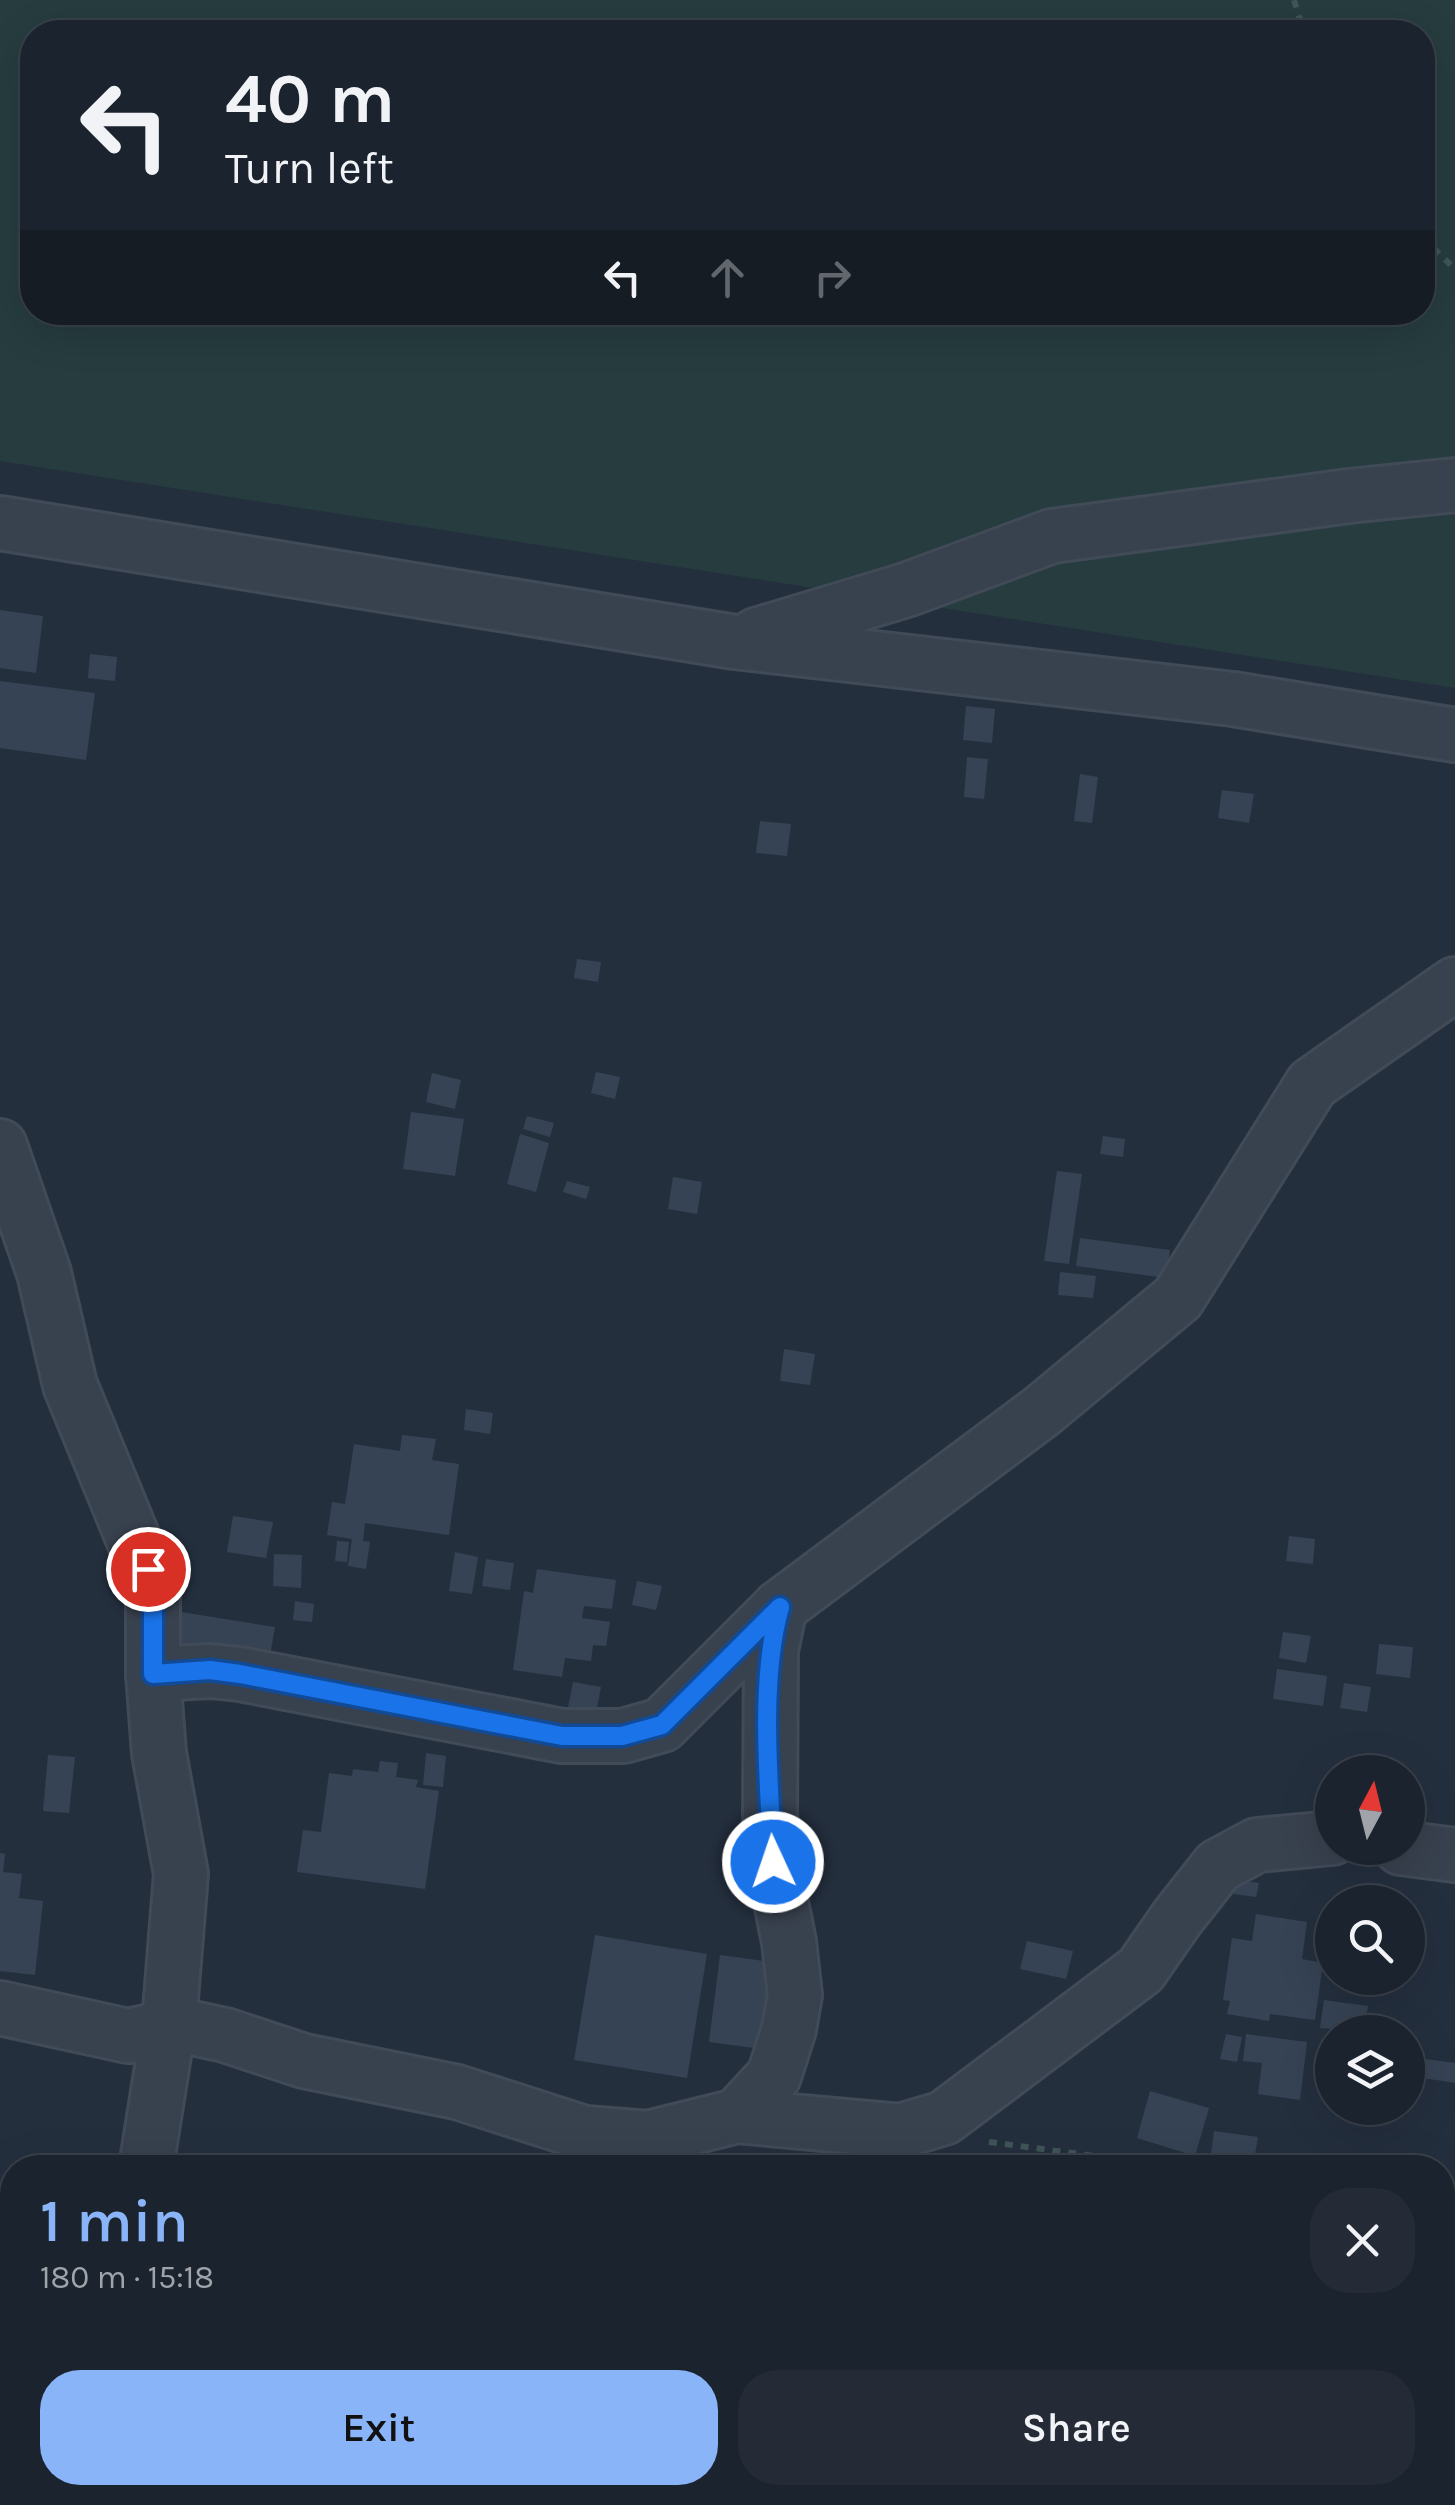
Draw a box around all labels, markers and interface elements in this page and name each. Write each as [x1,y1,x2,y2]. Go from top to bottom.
text: 40 m [225,58,395,140]
icon: left [60,60,190,190]
text: Turn left [225,142,394,194]
icon: left [595,250,650,305]
icon: ahead [700,250,755,305]
icon: right [805,250,860,305]
pin [106,1527,191,1612]
icon: arrive [121,1542,176,1597]
north arrow [1315,1755,1425,1865]
map controls [1315,1755,1425,2125]
position arrow [721,1810,825,1914]
button: search [1315,1885,1425,1995]
button: layers [1315,2015,1425,2125]
text: 1 min [40,2186,189,2256]
button: close [1310,2188,1415,2293]
text: 180 m · 15:18 [40,2259,214,2296]
button: Exit [40,2370,718,2485]
button: Share [738,2370,1415,2485]

